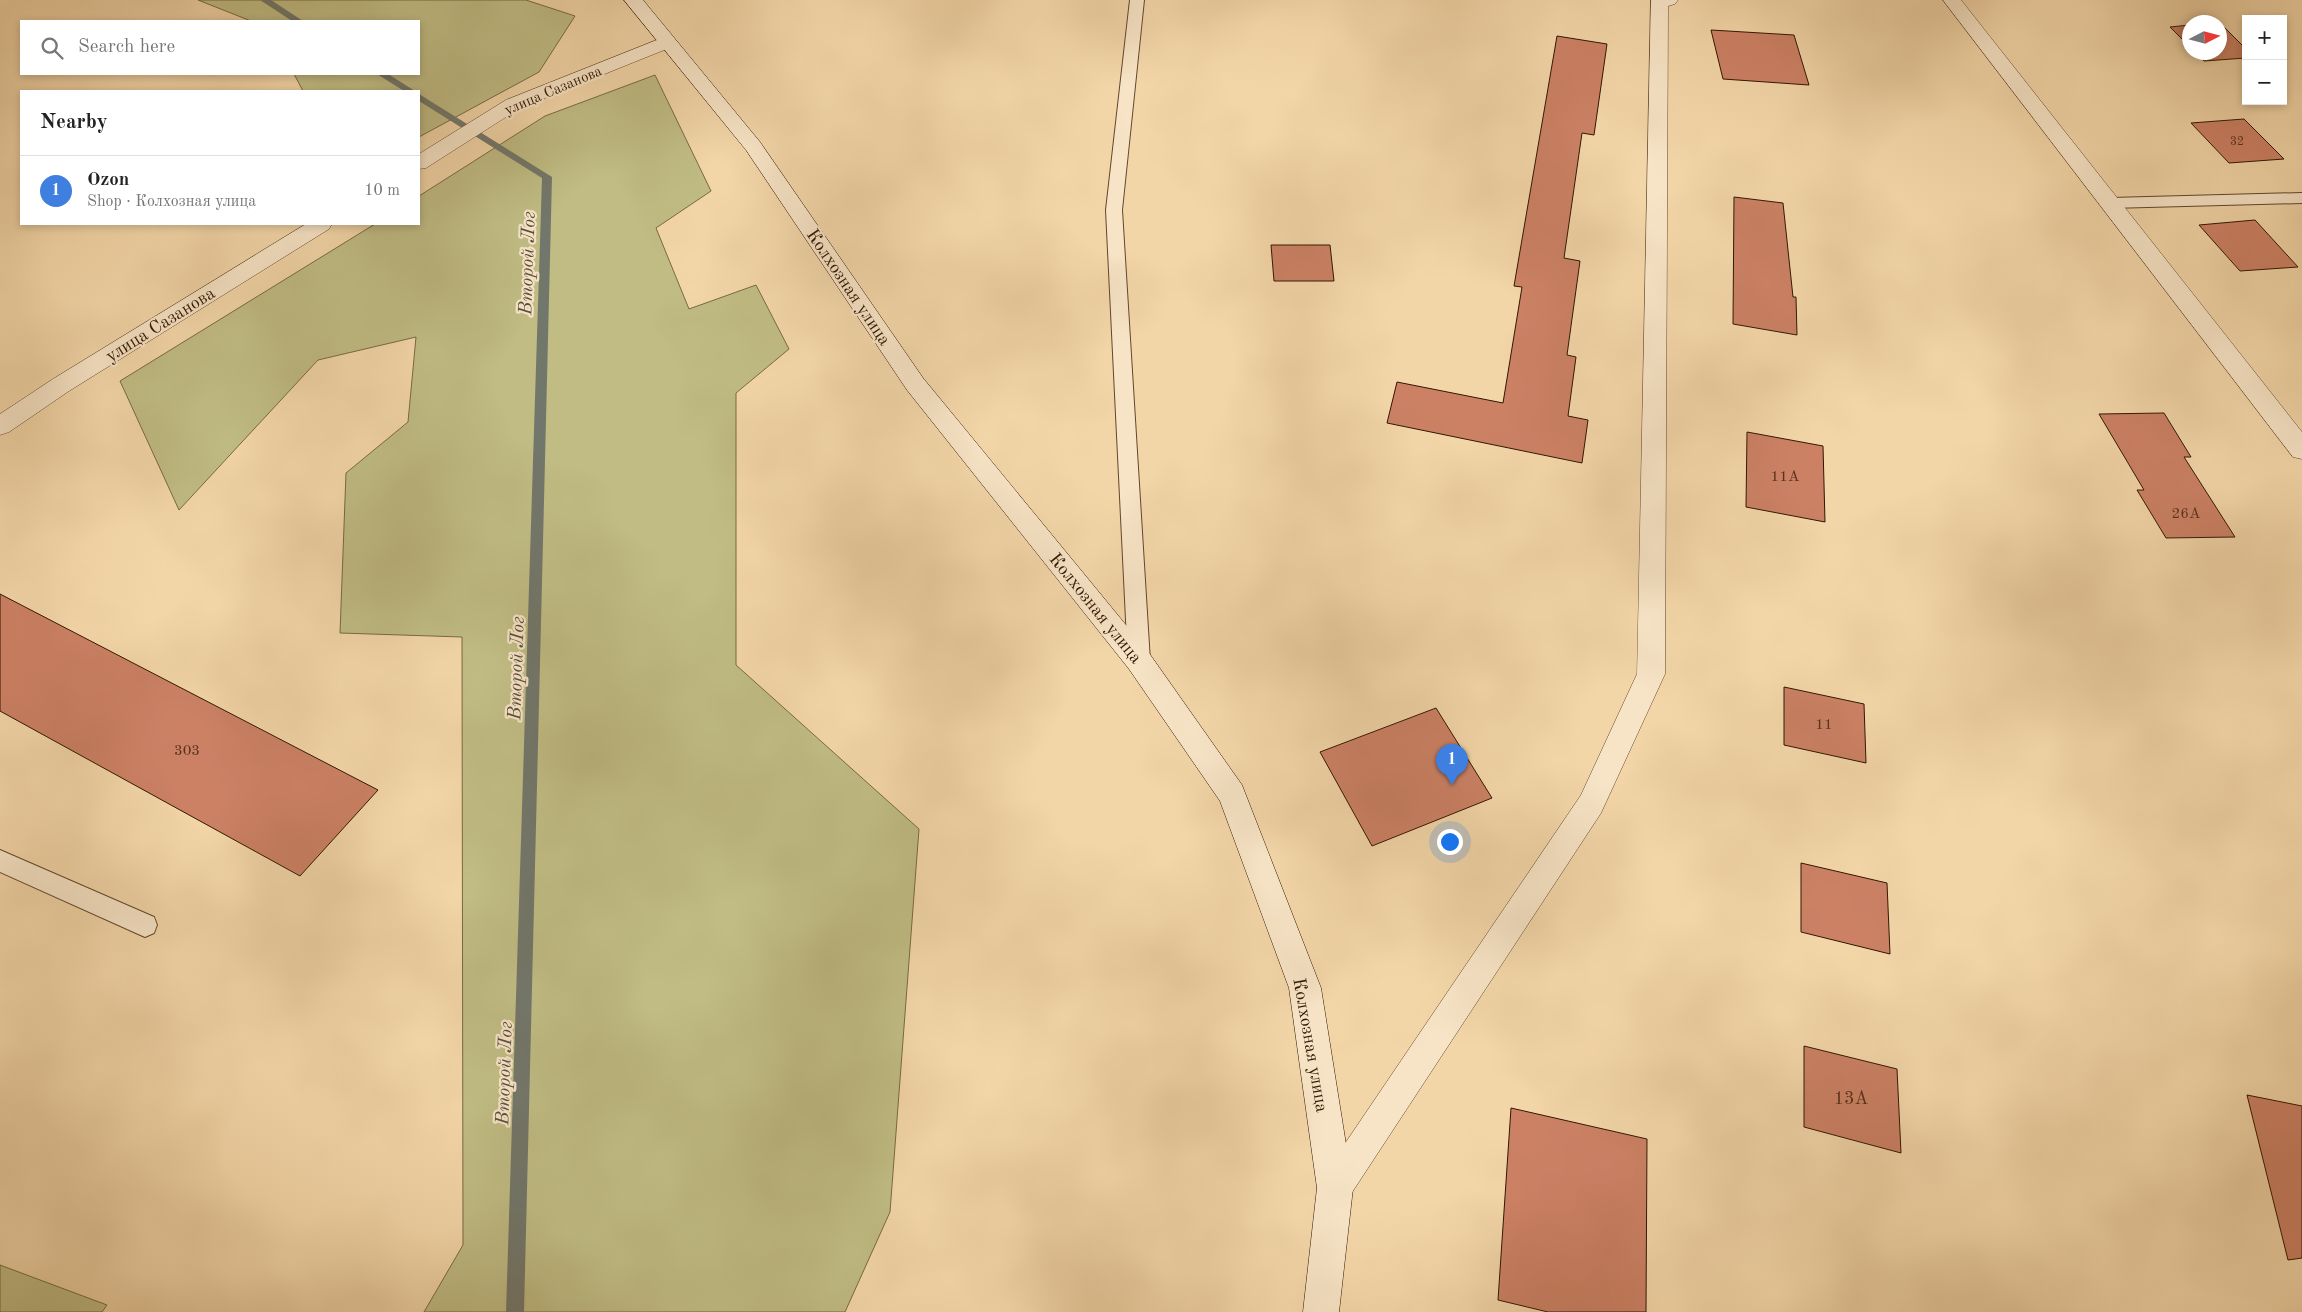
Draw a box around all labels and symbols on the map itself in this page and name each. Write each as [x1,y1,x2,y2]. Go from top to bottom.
north arrow [2182,15,2227,60]
street label: улица Сазанова [503,64,605,119]
house number: 32 [2230,136,2244,148]
water label: Второй Лог [517,211,540,316]
street label: Колхозная улица [803,226,894,349]
street label: улица Сазанова [103,284,218,366]
house number: 11А [1771,470,1800,485]
house number: 26А [2172,507,2201,522]
street label: Колхозная улица [1045,550,1145,667]
water label: Второй Лог [506,616,529,721]
house number: 11 [1815,718,1833,733]
house number: 303 [174,744,200,759]
pin: 1 [1436,744,1468,785]
your location [1437,829,1463,855]
street label: Колхозная улица [1289,977,1331,1114]
water label: Второй Лог [494,1021,517,1126]
house number: 13А [1834,1090,1869,1108]

